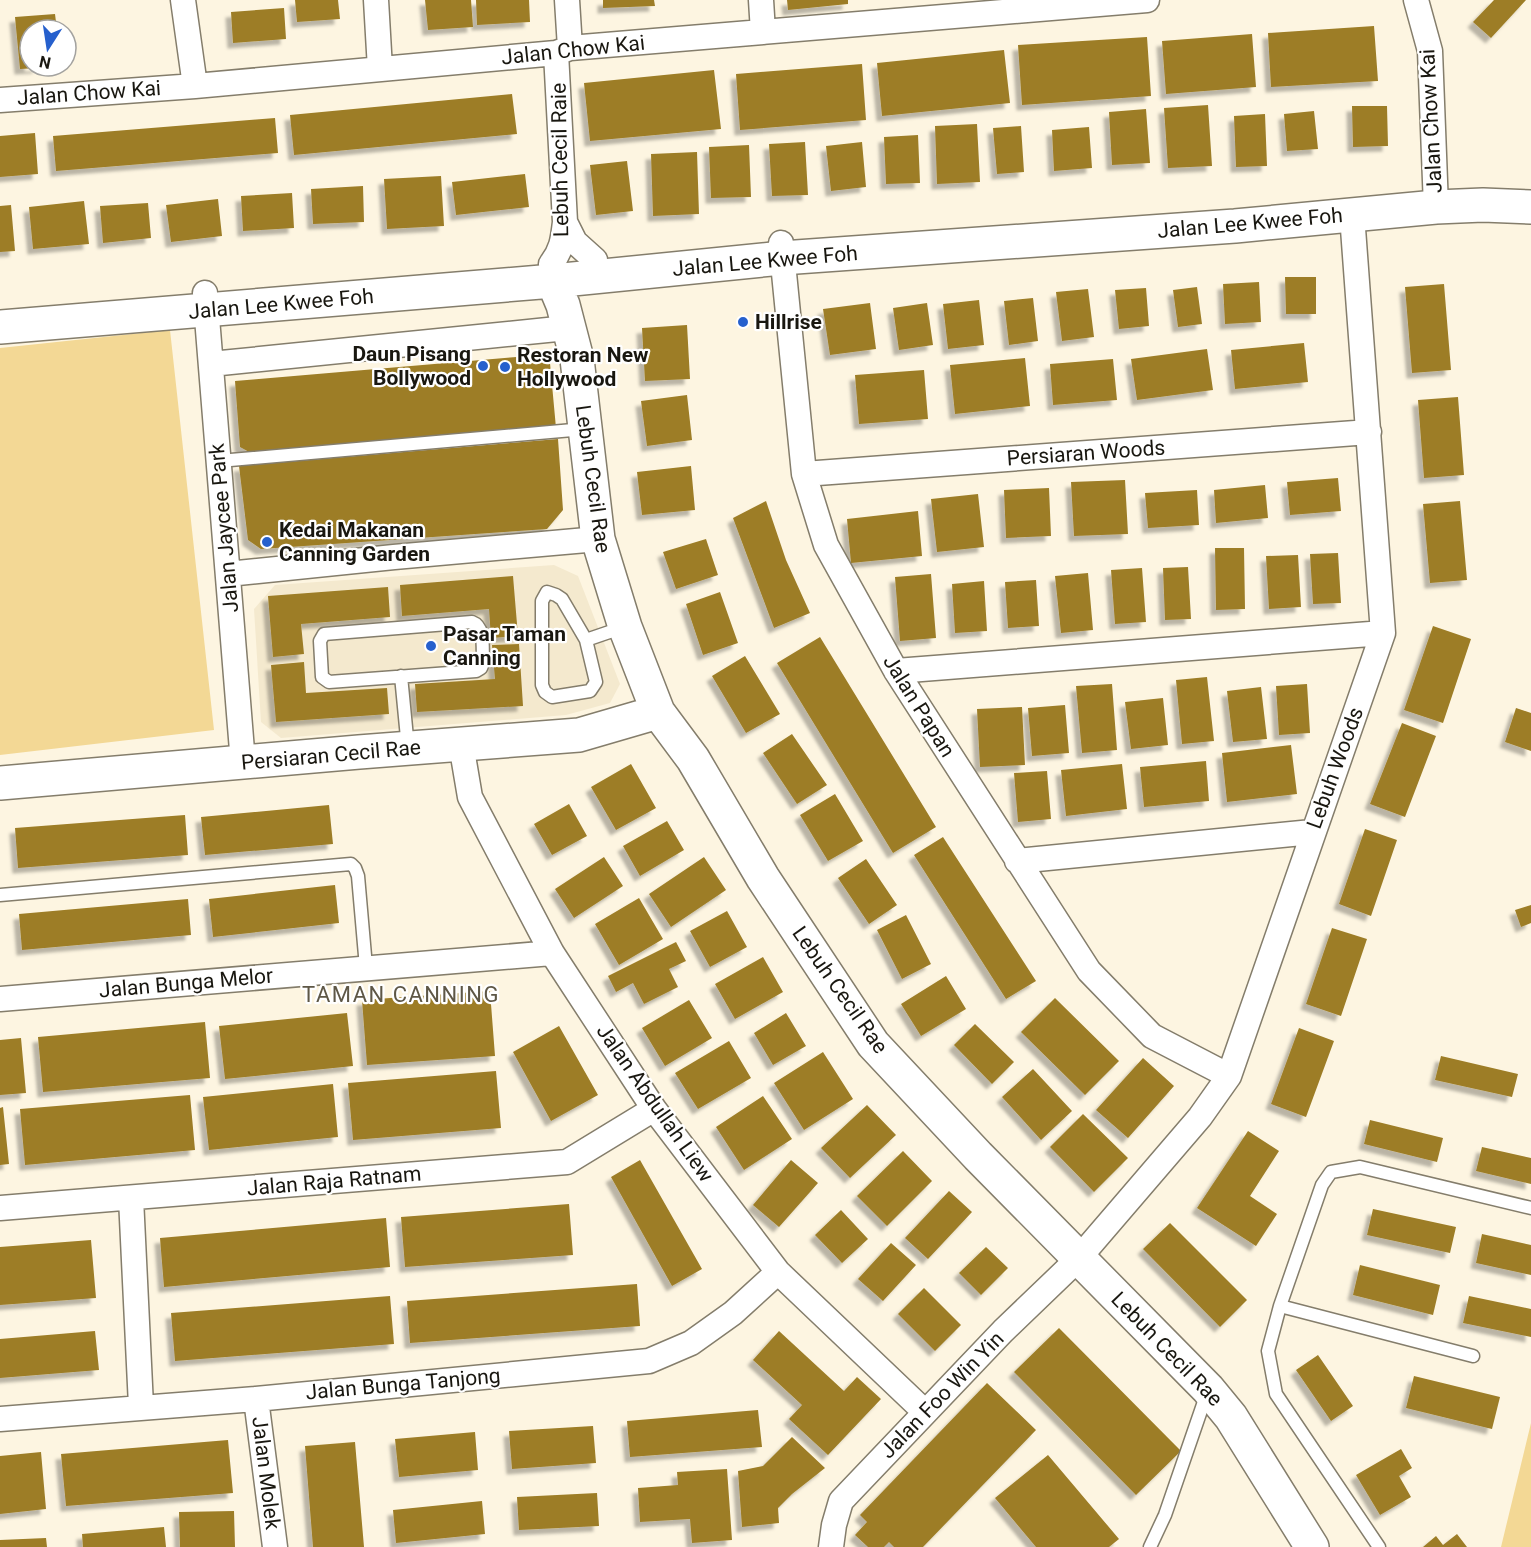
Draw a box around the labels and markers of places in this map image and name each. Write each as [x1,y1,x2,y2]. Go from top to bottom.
place label: Hillrise [755,310,822,334]
marker: Hillrise [736,315,750,329]
place label: Daun Pisang Bollywood [352,342,471,390]
place label: Restoran New Hollywood [517,343,649,391]
marker: Daun Pisang Bollywood [476,359,490,373]
marker: Restoran New Hollywood [498,360,512,374]
place label: Kedai Makanan Canning Garden [279,518,430,566]
marker: Kedai Makanan Canning Garden [260,535,274,549]
place label: Pasar Taman Canning [443,622,566,670]
marker: Pasar Taman Canning [424,639,438,653]

